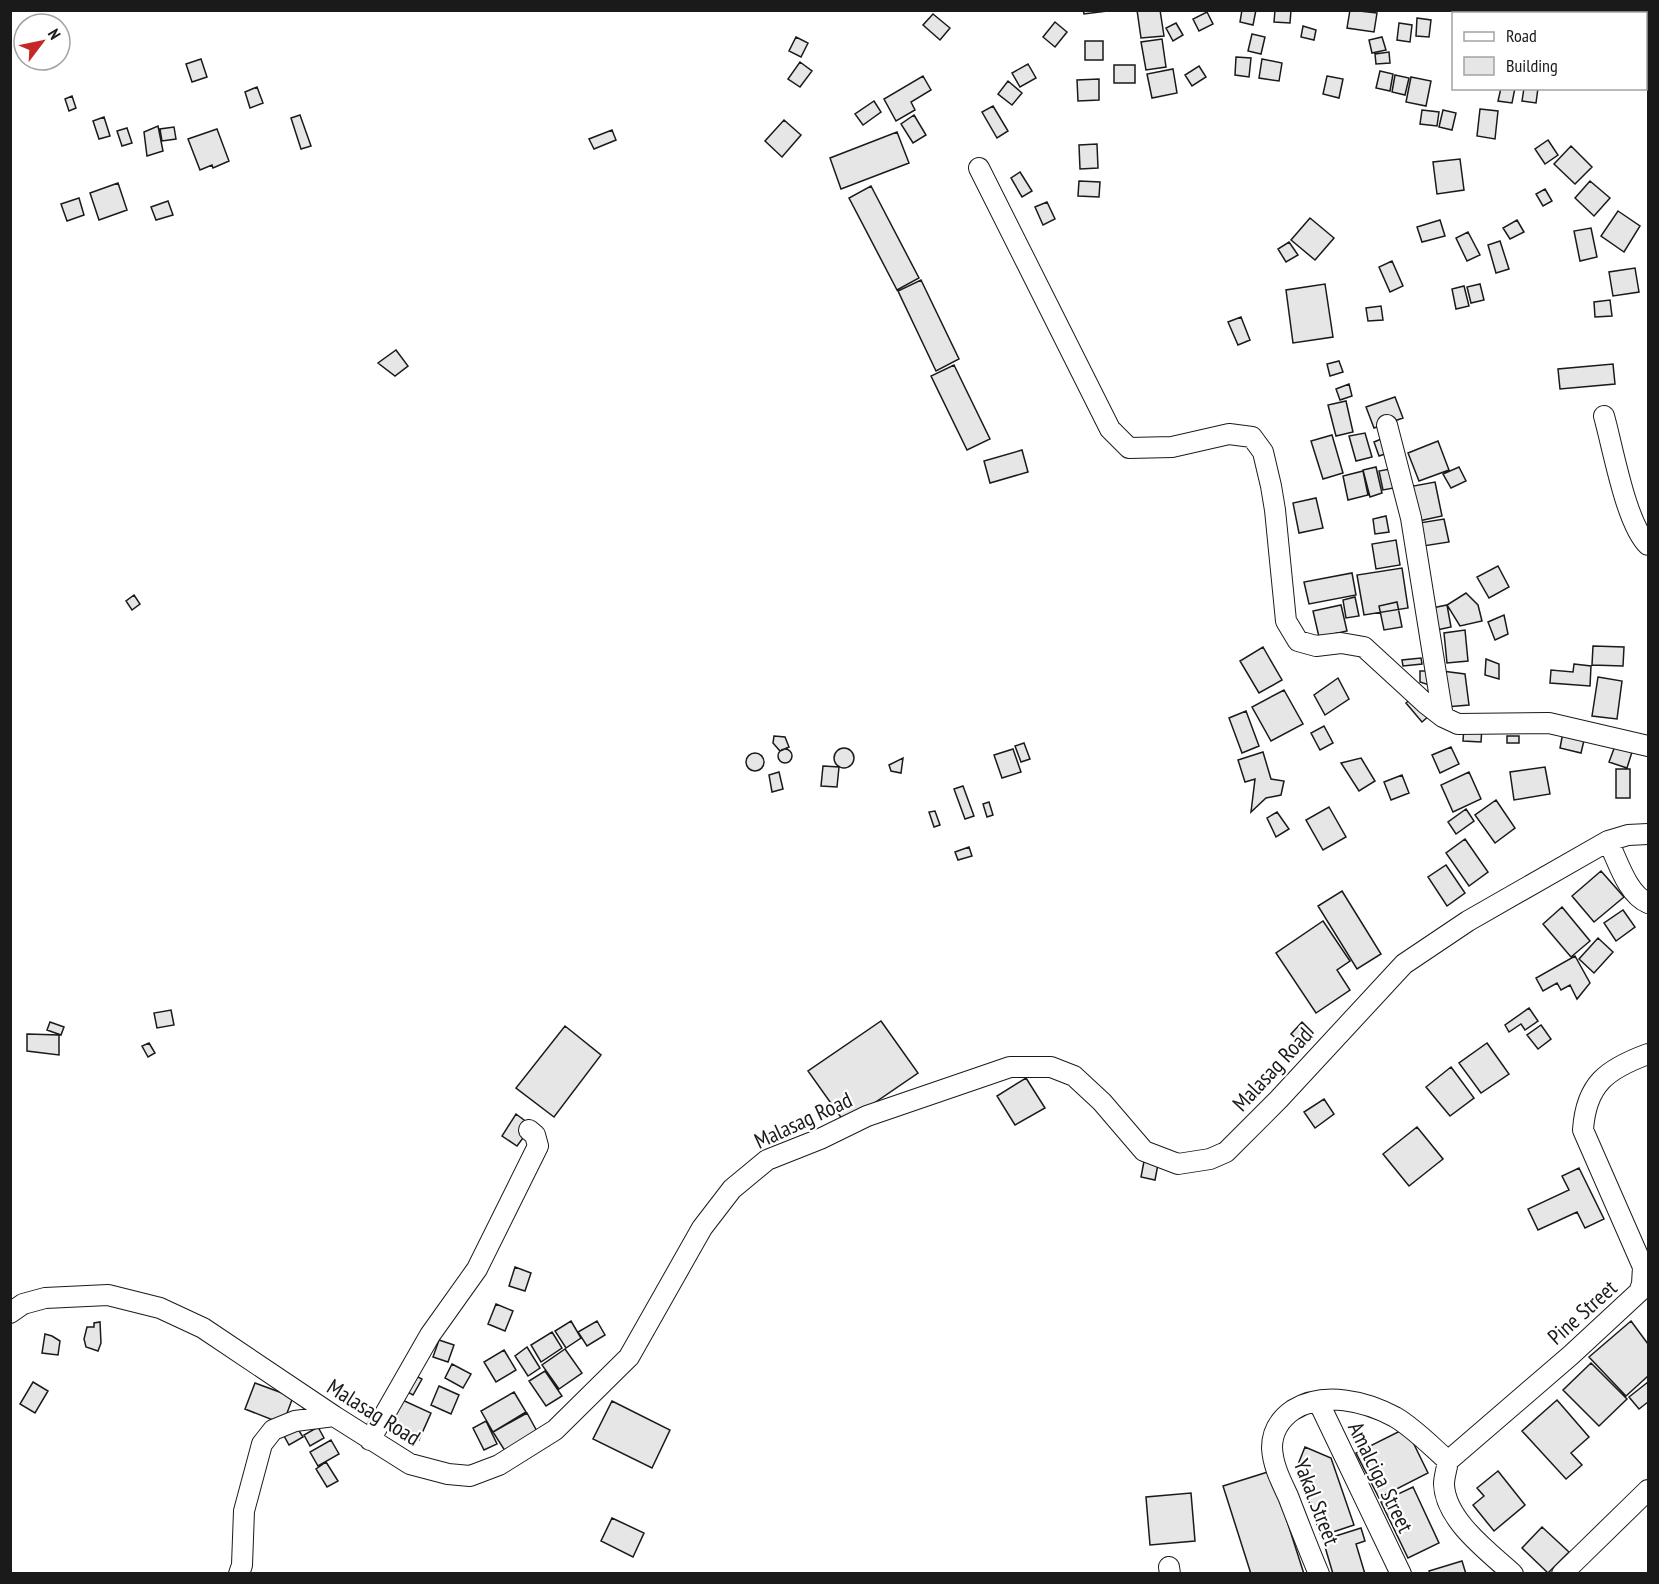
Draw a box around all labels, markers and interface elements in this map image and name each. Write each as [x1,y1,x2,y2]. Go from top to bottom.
north arrow [12,12,72,72]
legend [1452,12,1647,90]
text: Road [1506,24,1537,47]
text: N [44,25,65,43]
text: Building [1506,54,1558,77]
street label: Malasag Road [1226,1021,1318,1117]
street label: Malasag Road [750,1085,856,1155]
street label: Pine Street [1542,1274,1622,1350]
street label: Malasag Road [322,1372,426,1452]
street label: Amalciga Street [1342,1417,1420,1537]
street label: Yakal Street [1288,1455,1346,1549]

